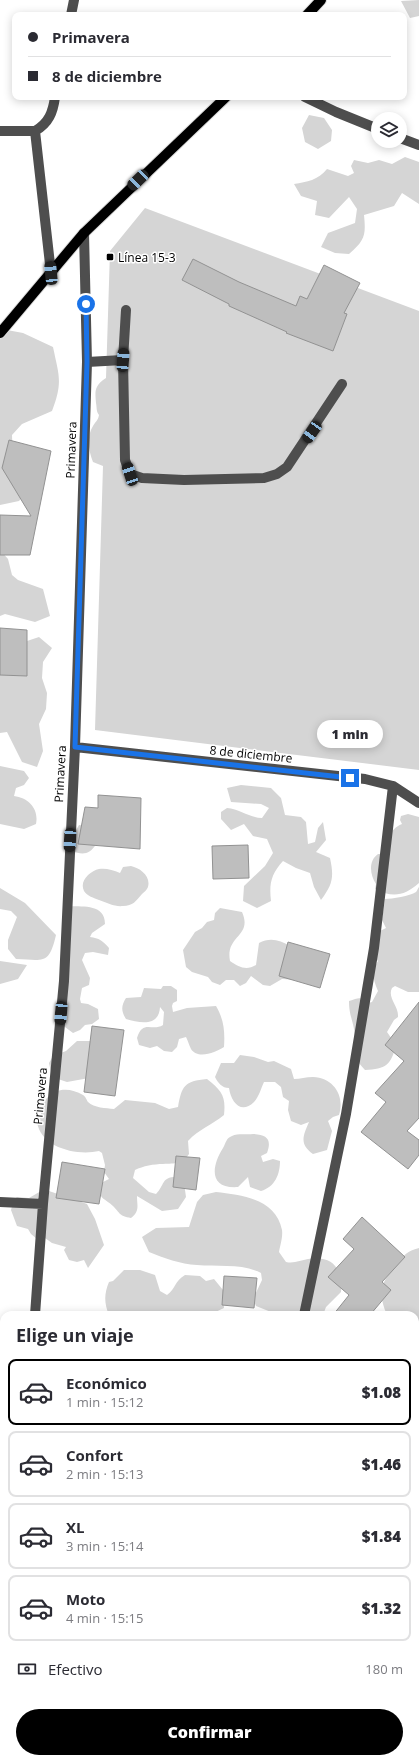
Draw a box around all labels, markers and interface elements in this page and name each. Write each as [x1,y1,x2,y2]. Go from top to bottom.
text: Primavera [52,27,130,47]
text: 8 de diciembre [52,66,162,86]
map controls [371,112,407,148]
button: layers [371,112,407,148]
car [125,167,151,193]
place label: Línea 15-3 [118,249,176,266]
marker: Línea 15-3 [105,252,115,262]
car [44,260,58,286]
route start [77,295,95,313]
car [116,348,130,372]
car [300,419,324,445]
street label: Primavera [62,421,80,479]
car [121,461,139,487]
callout: 1 min [317,720,383,748]
text: 1 min [332,725,368,743]
street label: 8 de diciembre [209,741,293,767]
street label: Primavera [50,745,70,803]
route end [341,769,359,787]
car [63,828,77,852]
car [54,1001,68,1025]
street label: Primavera [29,1067,51,1125]
text: Elige un viaje [16,1323,134,1347]
text: Económico [66,1373,147,1393]
icon: car [18,1374,54,1410]
text: $1.08 [362,1382,401,1402]
text: 1 min · 15:12 [66,1393,143,1411]
text: Confort [66,1445,123,1465]
icon: car [18,1446,54,1482]
text: $1.46 [362,1454,401,1474]
text: 2 min · 15:13 [66,1465,143,1483]
text: XL [66,1517,84,1537]
icon: car [18,1518,54,1554]
text: $1.84 [362,1526,401,1546]
text: 3 min · 15:14 [66,1537,143,1555]
text: Moto [66,1589,105,1609]
icon: car [18,1590,54,1626]
text: $1.32 [362,1598,401,1618]
text: 4 min · 15:15 [66,1609,143,1627]
icon: cash [16,1658,38,1680]
text: Efectivo [48,1659,103,1679]
text: 180 m [365,1660,403,1678]
button: Confirmar [16,1709,403,1755]

